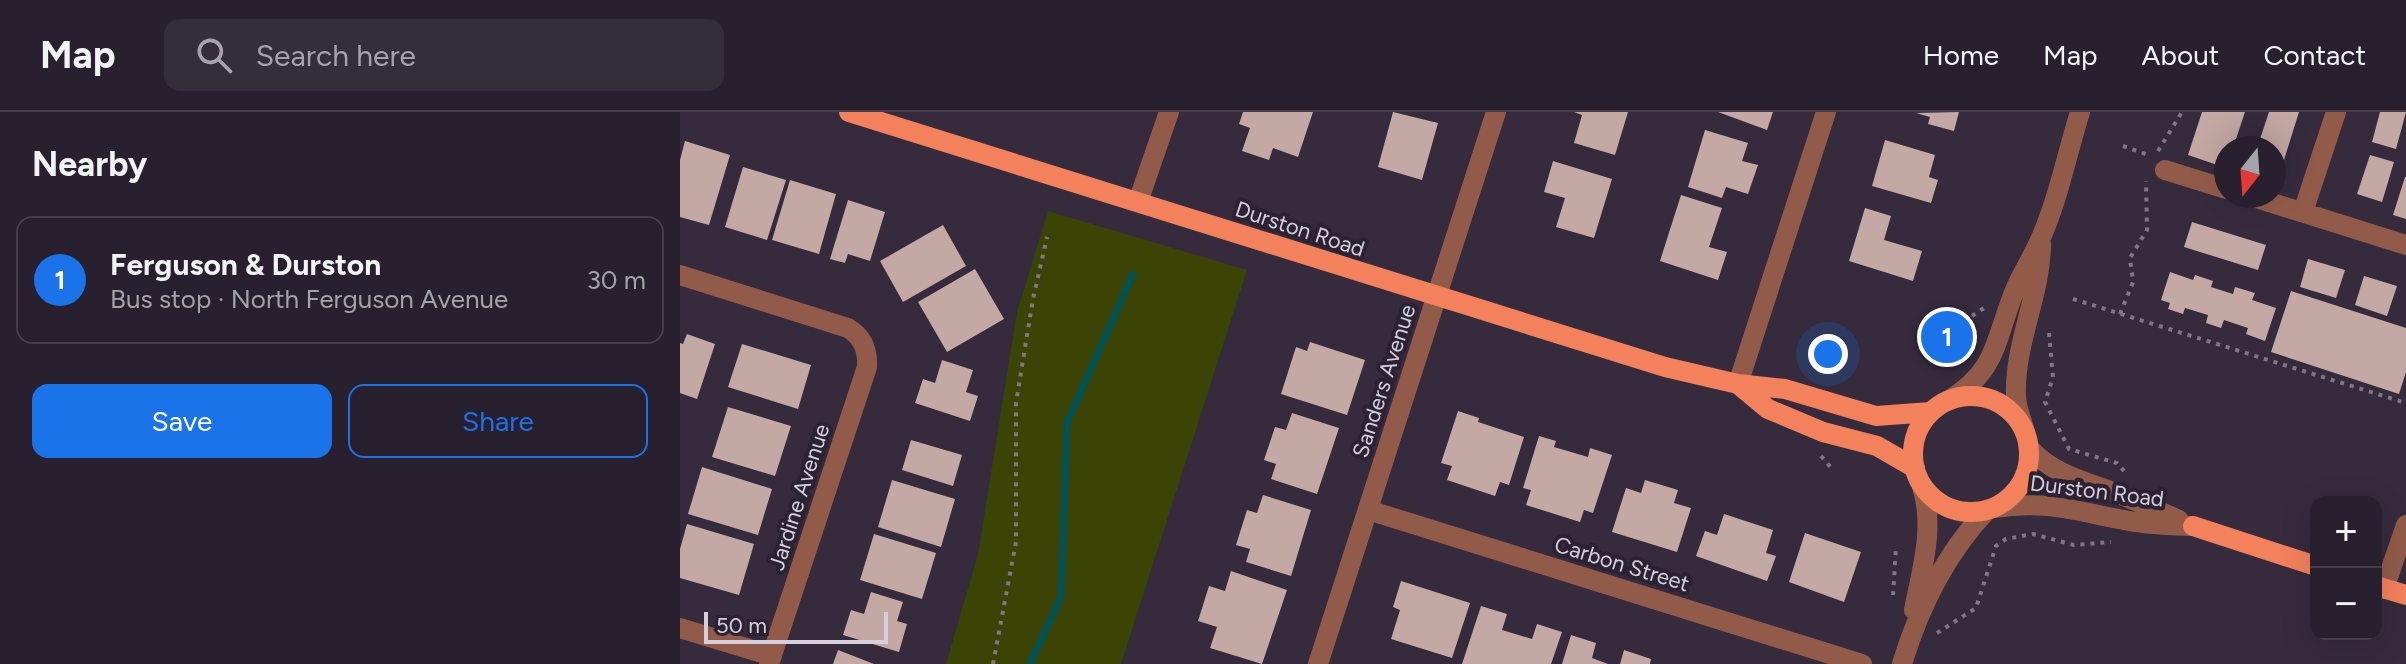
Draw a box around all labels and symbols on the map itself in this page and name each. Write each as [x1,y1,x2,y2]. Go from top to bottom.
north arrow [2214,136,2286,208]
street label: Durston Road [1232,195,1368,263]
street label: Sanders Avenue [1347,301,1421,461]
pin: 1 [1921,307,1973,367]
your location [1808,334,1848,374]
street label: Jardine Avenue [763,420,835,574]
street label: Durston Road [2029,469,2165,513]
street label: Carbon Street [1551,531,1693,597]
scale bar [704,608,888,644]

